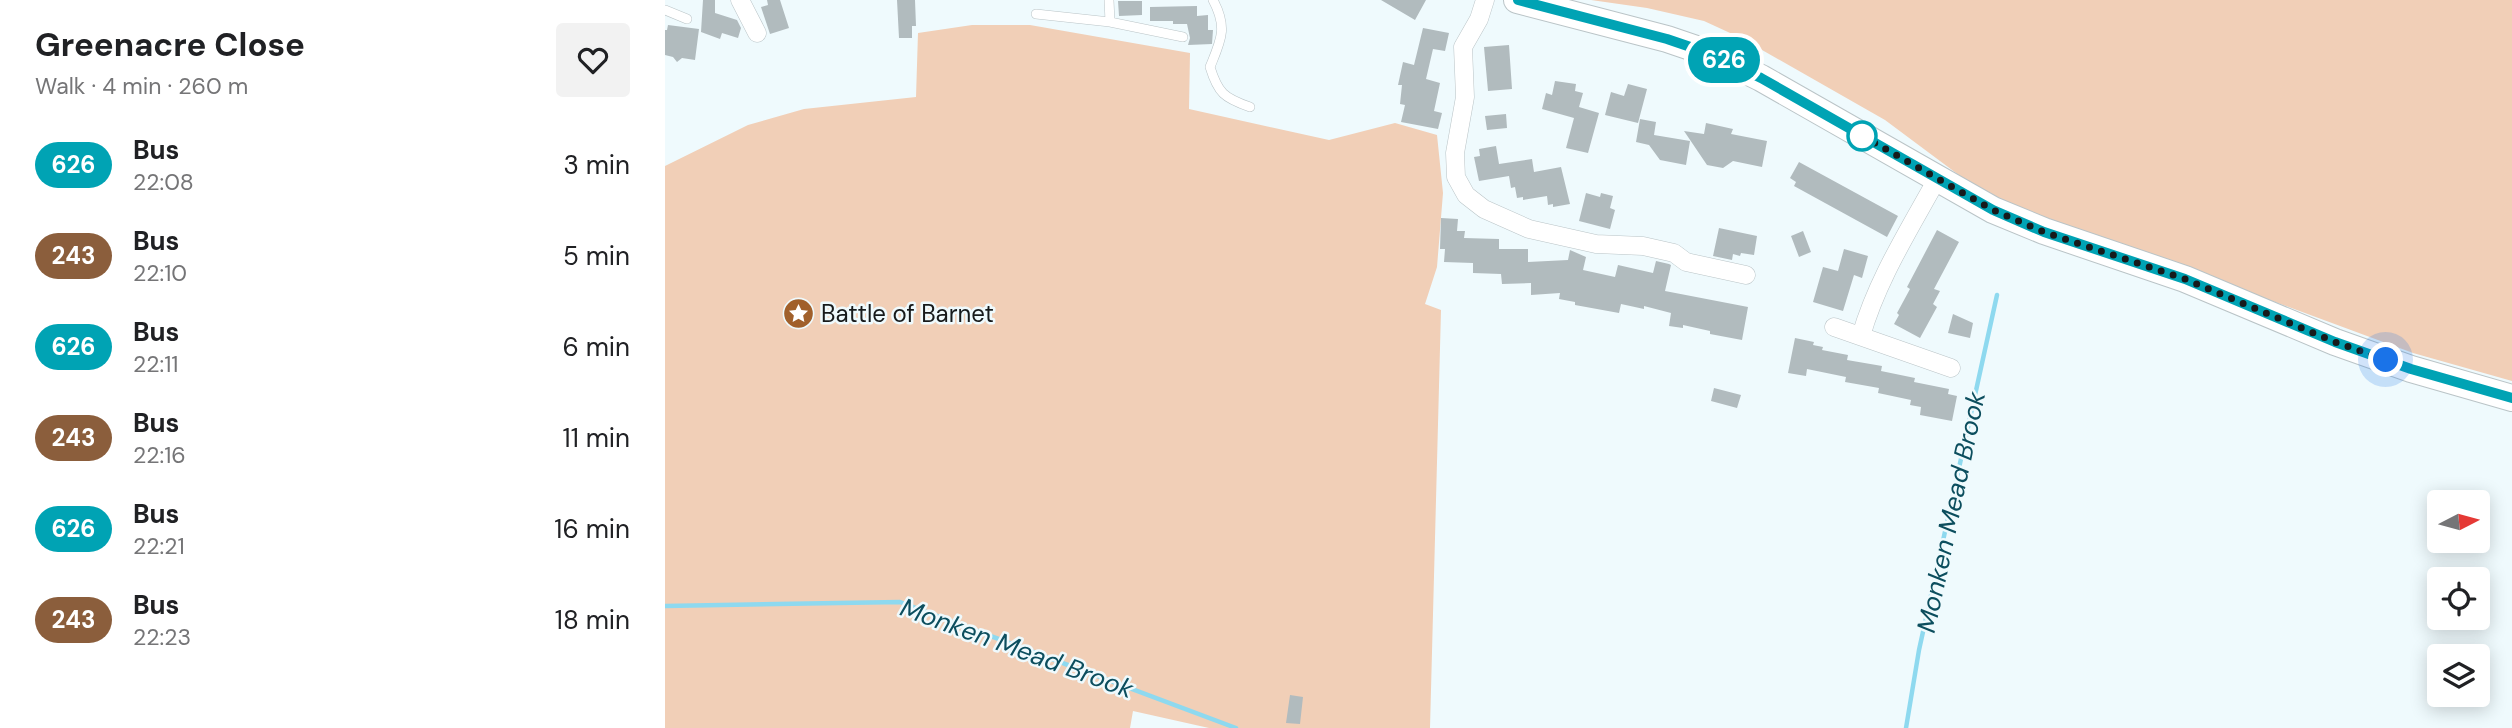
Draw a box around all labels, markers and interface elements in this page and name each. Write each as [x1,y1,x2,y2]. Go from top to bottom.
text: Greenacre Close [35,23,305,66]
button: heart [556,23,630,97]
line badge: 626 [1684,37,1764,83]
text: 626 [1702,44,1746,75]
text: Walk · 4 min · 260 m [35,71,248,101]
unlabelled marker [1847,121,1877,151]
text: Bus [133,133,179,167]
text: 3 min [563,148,630,182]
text: 626 [51,149,96,180]
text: 22:08 [133,167,194,197]
text: Bus [133,224,179,258]
text: 5 min [563,239,630,273]
text: 243 [52,240,95,271]
text: 22:10 [133,258,187,288]
place icon: Battle of Barnet [781,297,815,331]
place label: Battle of Barnet [821,298,994,329]
text: Bus [133,315,179,349]
text: 6 min [562,330,630,364]
text: 626 [51,331,96,362]
your location [2368,342,2403,377]
text: 22:11 [133,349,179,379]
water label: Monken Mead Brook [1909,388,1993,636]
text: Bus [133,406,179,440]
text: 11 min [563,421,630,455]
text: 243 [52,422,95,453]
text: 22:16 [133,440,186,470]
north arrow [2427,490,2490,553]
map controls [2427,490,2490,707]
text: Bus [133,497,179,531]
text: 16 min [554,512,630,546]
text: 626 [51,513,96,544]
text: 22:21 [133,531,185,561]
button: locate [2427,567,2490,630]
text: Bus [133,588,179,622]
water label: Monken Mead Brook [896,590,1139,706]
text: 18 min [555,603,630,637]
text: 243 [52,604,95,635]
text: 22:23 [133,622,191,652]
button: layers [2427,644,2490,707]

